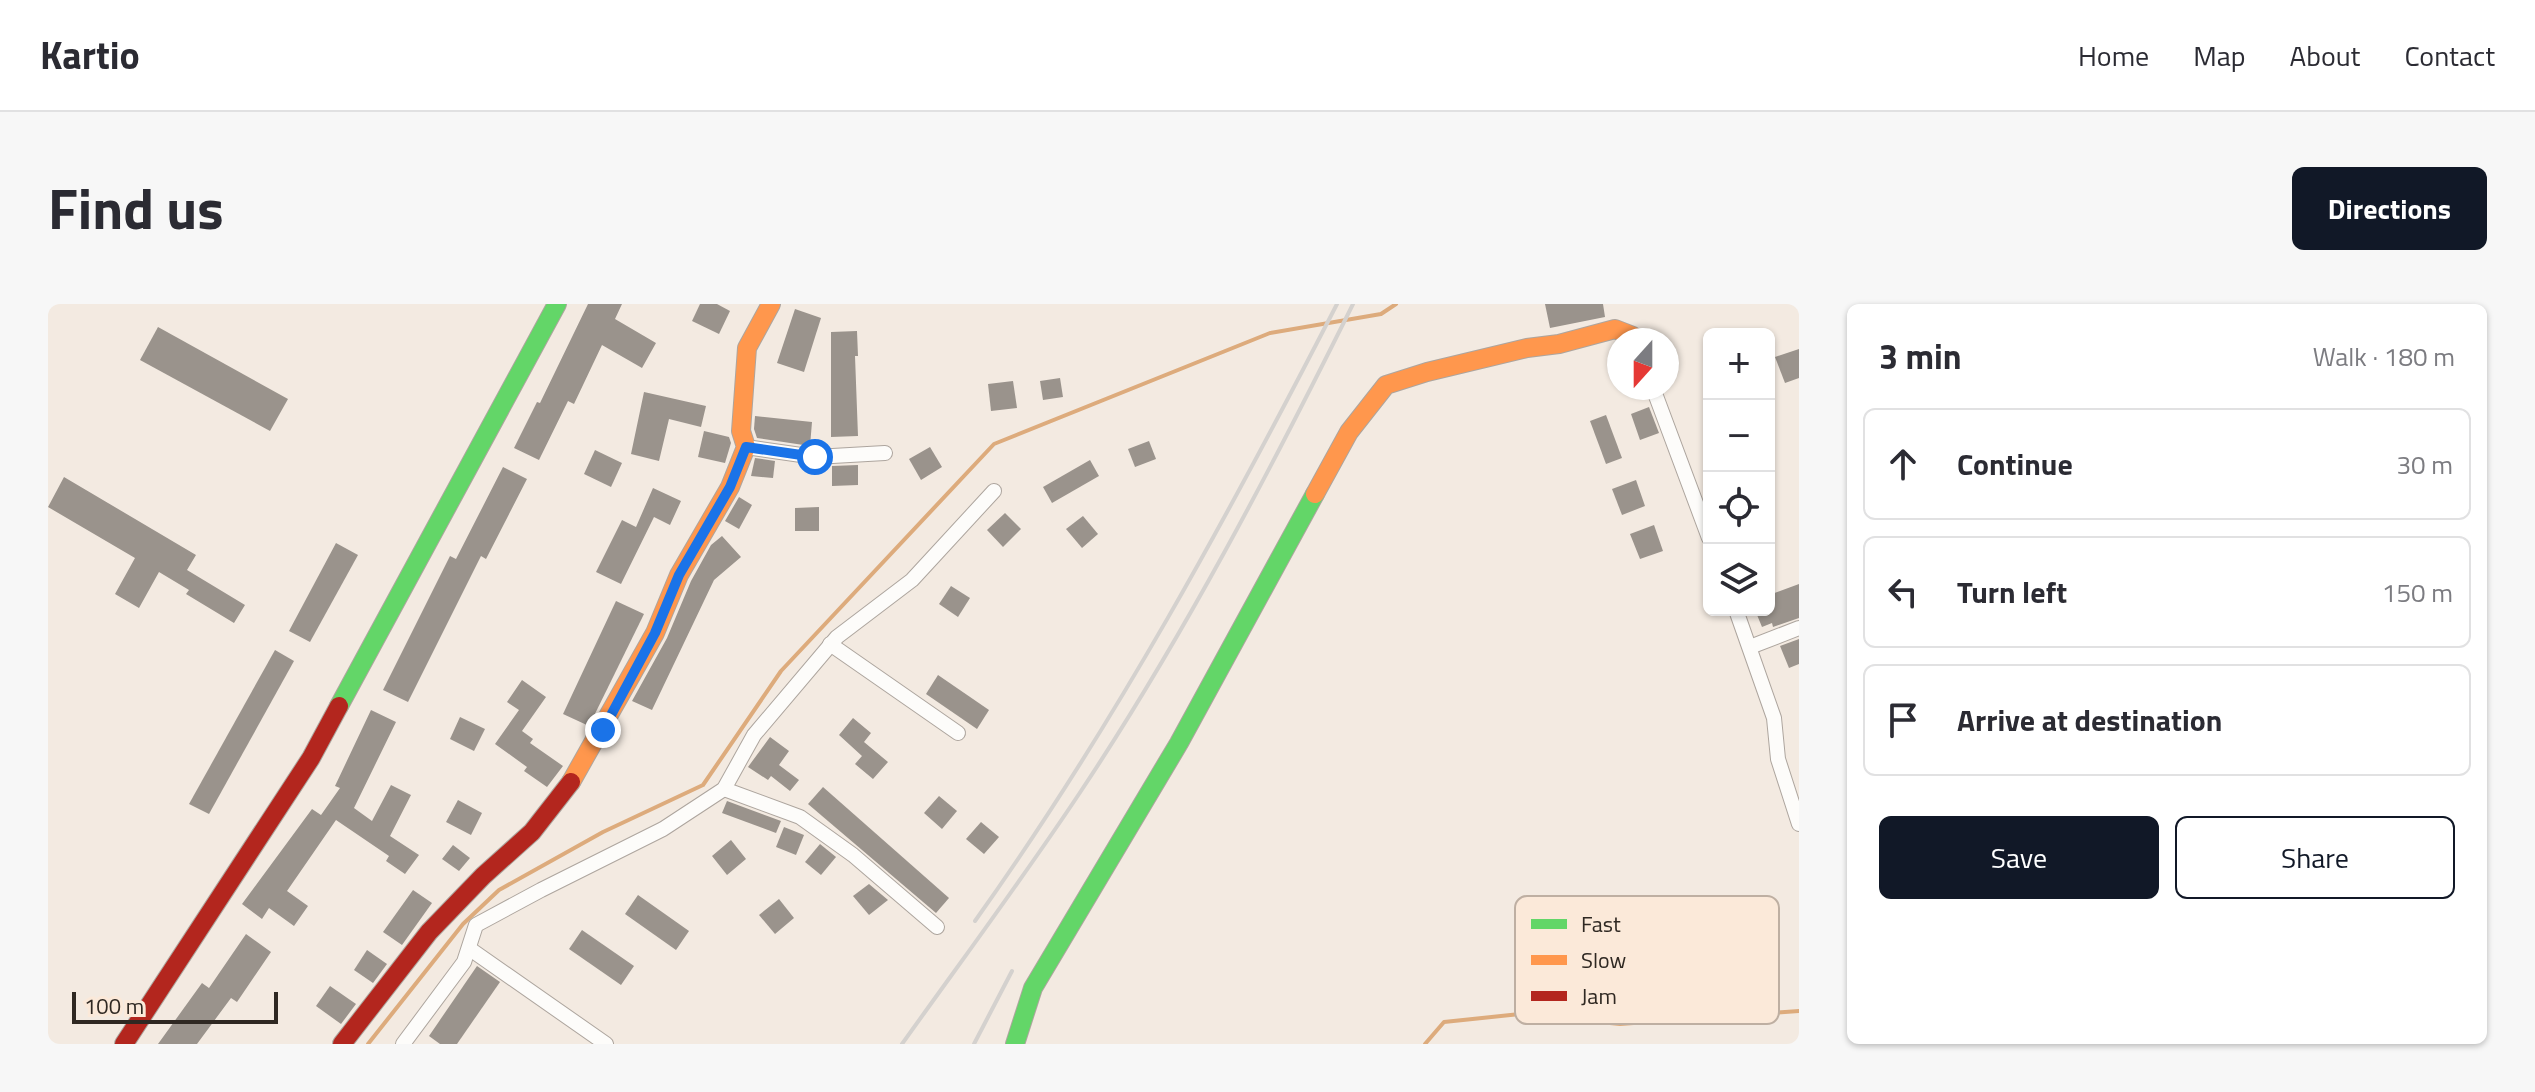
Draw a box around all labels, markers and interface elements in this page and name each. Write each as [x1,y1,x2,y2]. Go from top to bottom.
text: Kartio [40,26,140,84]
text: Home [2078,34,2149,77]
text: Map [2193,34,2246,77]
text: About [2290,34,2360,77]
text: Contact [2404,34,2495,77]
text: Find us [48,166,224,251]
button: Directions [2292,167,2487,250]
north arrow [1607,328,1679,400]
map controls [1703,328,1775,616]
button: + [1703,328,1775,400]
text: 3 min [1879,330,1962,382]
text: Walk · 180 m [2313,337,2455,376]
button: − [1703,400,1775,472]
route start [797,439,833,475]
text: Continue [1957,441,2073,487]
icon: ahead [1881,442,1925,486]
text: 30 m [2396,445,2453,484]
button: locate [1703,472,1775,544]
button: layers [1703,544,1775,616]
text: Turn left [1957,569,2067,615]
icon: left [1881,570,1925,614]
text: 150 m [2382,573,2453,612]
text: Arrive at destination [1957,697,2222,743]
icon: arrive [1881,698,1925,742]
route end [585,712,621,748]
button: Save [1879,816,2159,899]
button: Share [2175,816,2455,899]
legend [1515,896,1779,1024]
text: Fast [1581,907,1621,941]
text: Slow [1581,943,1627,977]
text: Jam [1581,979,1617,1013]
scale bar [72,988,278,1024]
text: 100 m [84,989,144,1023]

